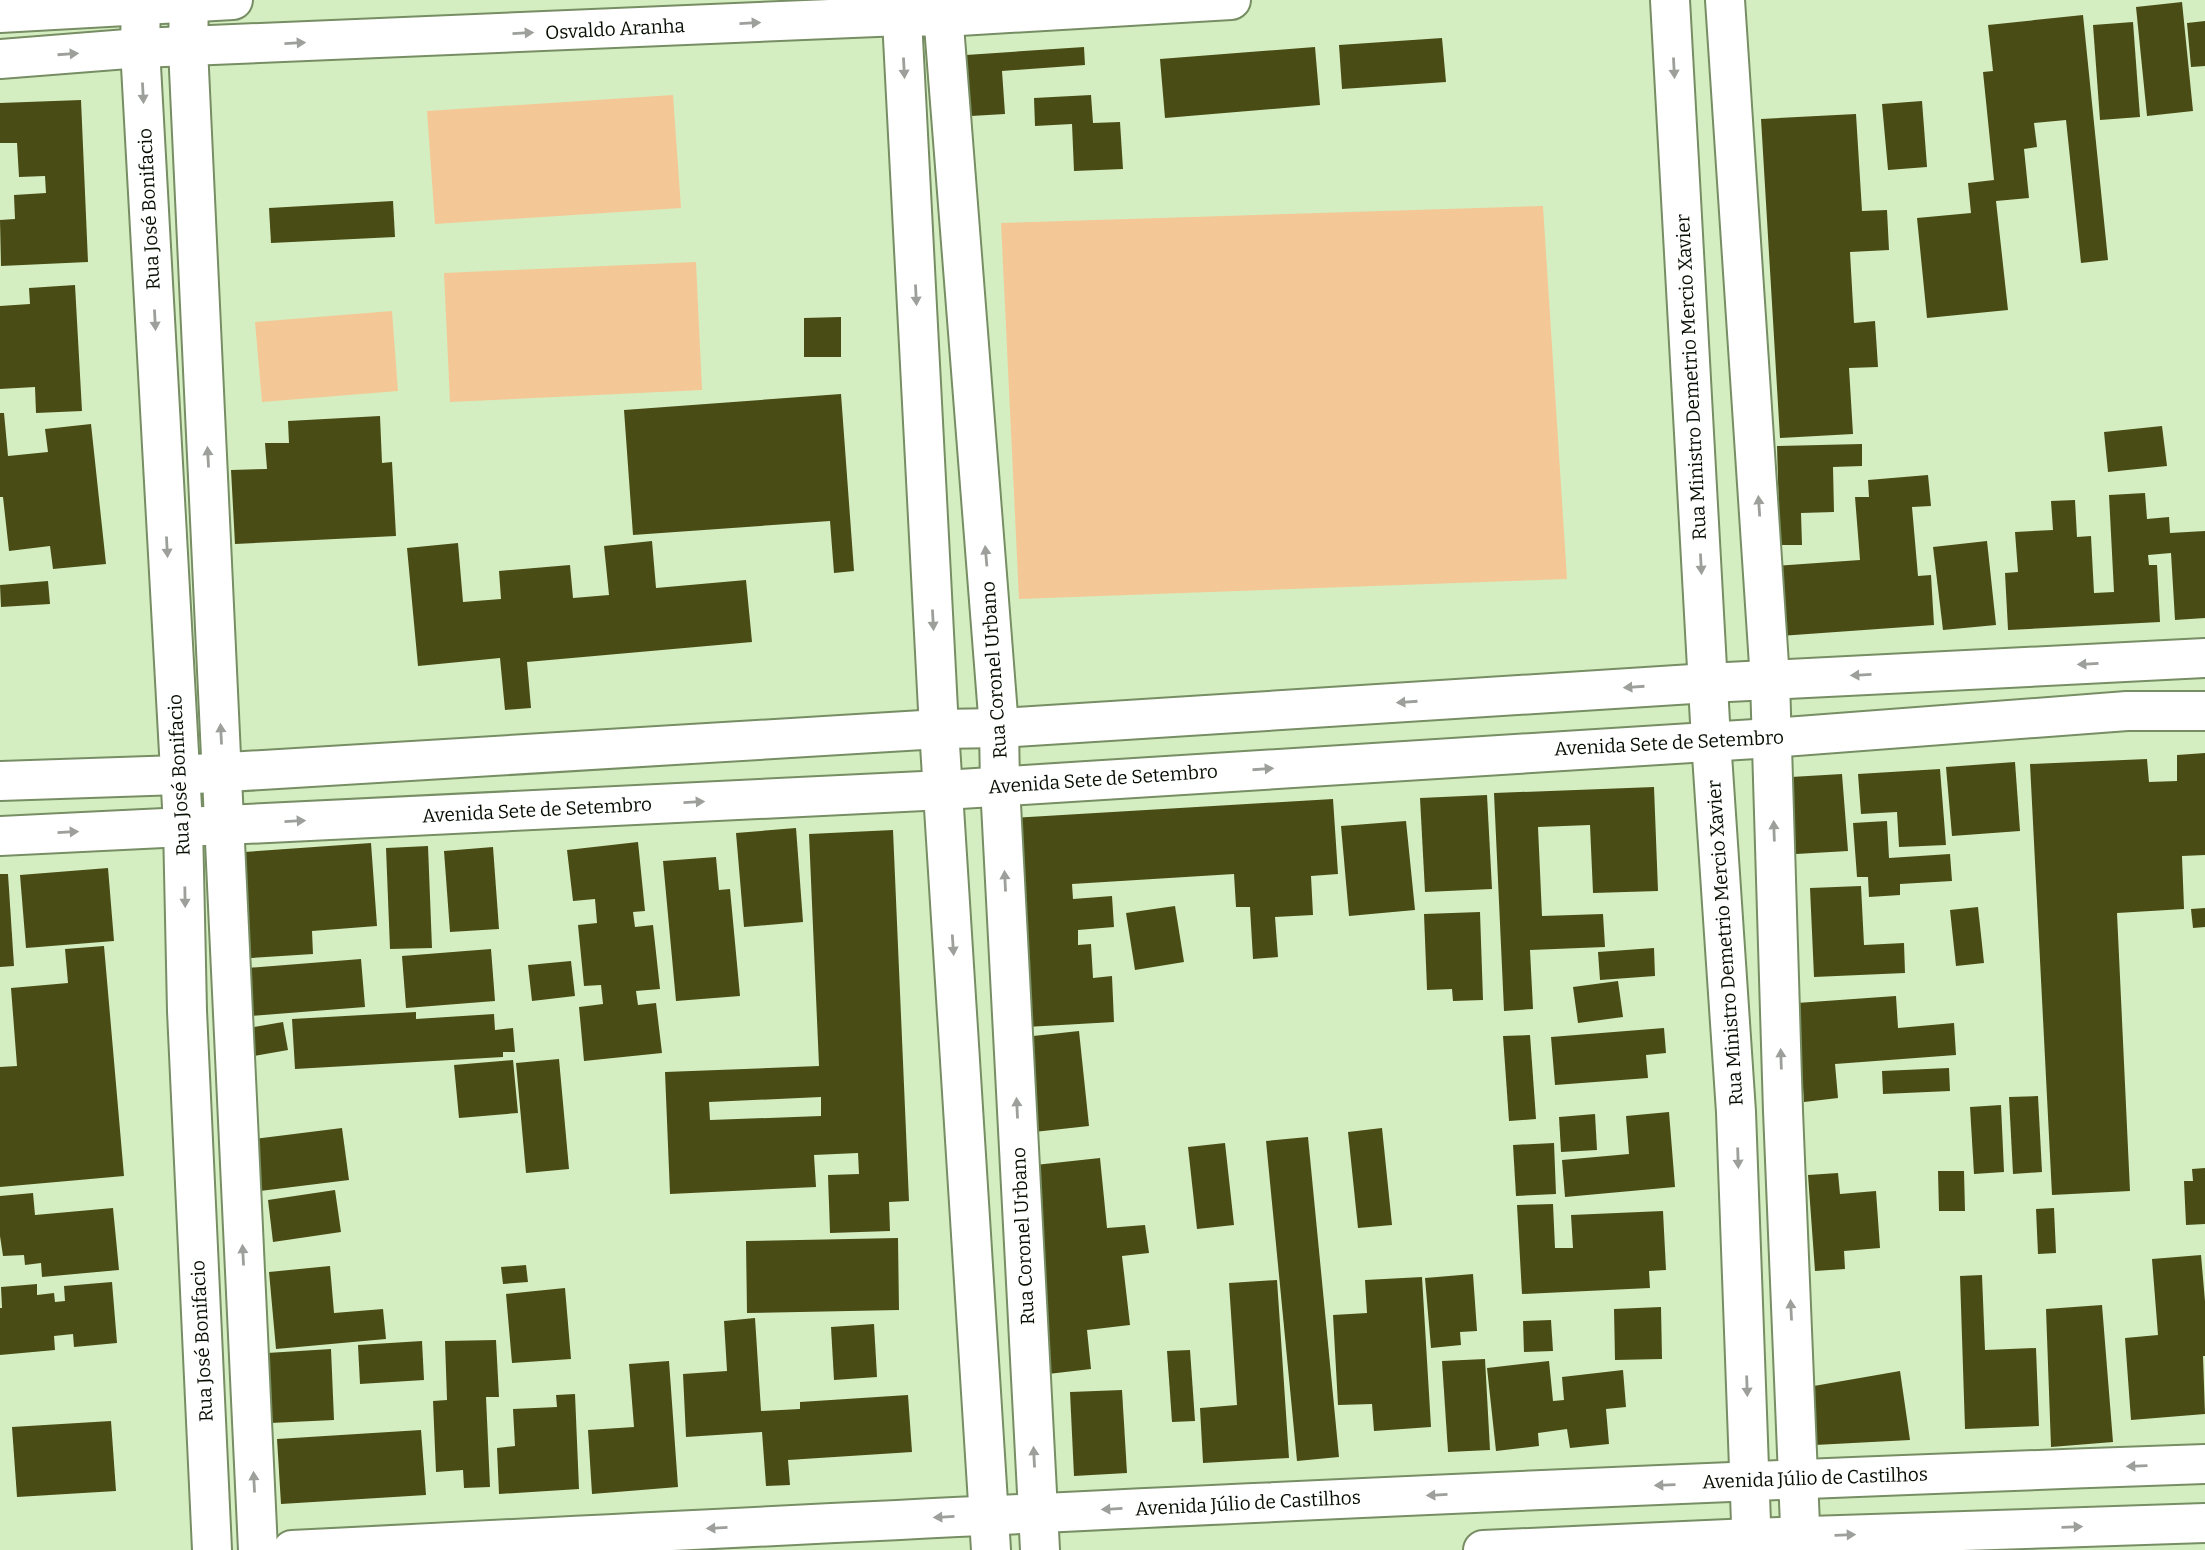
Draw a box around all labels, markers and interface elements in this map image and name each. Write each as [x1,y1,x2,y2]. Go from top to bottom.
street label: Osvaldo Aranha [545,14,686,44]
one-way arrow [739,18,761,29]
one-way arrow [512,28,534,39]
one-way arrow [284,38,306,49]
one-way arrow [57,48,79,59]
one-way arrow [899,57,910,79]
one-way arrow [1668,57,1679,79]
one-way arrow [137,82,148,104]
street label: Rua José Bonifacio [133,127,165,290]
street label: Rua Ministro Demetrio Mercio Xavier [1671,213,1711,541]
one-way arrow [911,285,922,307]
one-way arrow [149,309,160,331]
one-way arrow [202,446,213,468]
one-way arrow [1753,495,1764,517]
one-way arrow [161,536,172,558]
one-way arrow [980,545,991,567]
one-way arrow [1696,554,1707,576]
street label: Rua Coronel Urbano [976,580,1012,760]
one-way arrow [928,610,939,632]
one-way arrow [2077,659,2099,670]
one-way arrow [1849,670,1871,681]
one-way arrow [1622,682,1644,693]
street label: Rua José Bonifacio [163,693,195,856]
one-way arrow [1395,697,1417,708]
one-way arrow [215,722,226,744]
street label: Avenida Sete de Setembro [1554,725,1784,761]
street label: Avenida Sete de Setembro [988,760,1219,798]
one-way arrow [1253,763,1275,774]
street label: Rua Ministro Demetrio Mercio Xavier [1702,779,1748,1107]
street label: Avenida Sete de Setembro [422,792,652,828]
one-way arrow [683,797,705,808]
one-way arrow [285,815,307,826]
one-way arrow [1768,820,1780,842]
one-way arrow [57,826,79,837]
one-way arrow [1000,869,1011,891]
one-way arrow [179,886,190,908]
one-way arrow [948,934,959,956]
one-way arrow [1775,1047,1787,1069]
one-way arrow [1011,1097,1022,1119]
street label: Rua Coronel Urbano [1007,1146,1039,1325]
one-way arrow [1732,1147,1743,1169]
one-way arrow [238,1243,249,1265]
street label: Rua José Bonifacio [186,1259,218,1422]
one-way arrow [1786,1299,1797,1321]
one-way arrow [1741,1375,1752,1397]
one-way arrow [1029,1446,1040,1468]
one-way arrow [2126,1461,2148,1472]
street label: Avenida Júlio de Castilhos [1702,1463,1928,1493]
one-way arrow [249,1471,260,1493]
one-way arrow [1653,1479,1675,1490]
street label: Avenida Júlio de Castilhos [1135,1486,1361,1520]
one-way arrow [1426,1489,1448,1500]
one-way arrow [1101,1504,1123,1515]
one-way arrow [933,1512,955,1523]
one-way arrow [2062,1522,2084,1533]
one-way arrow [706,1523,728,1534]
one-way arrow [1834,1529,1856,1541]

